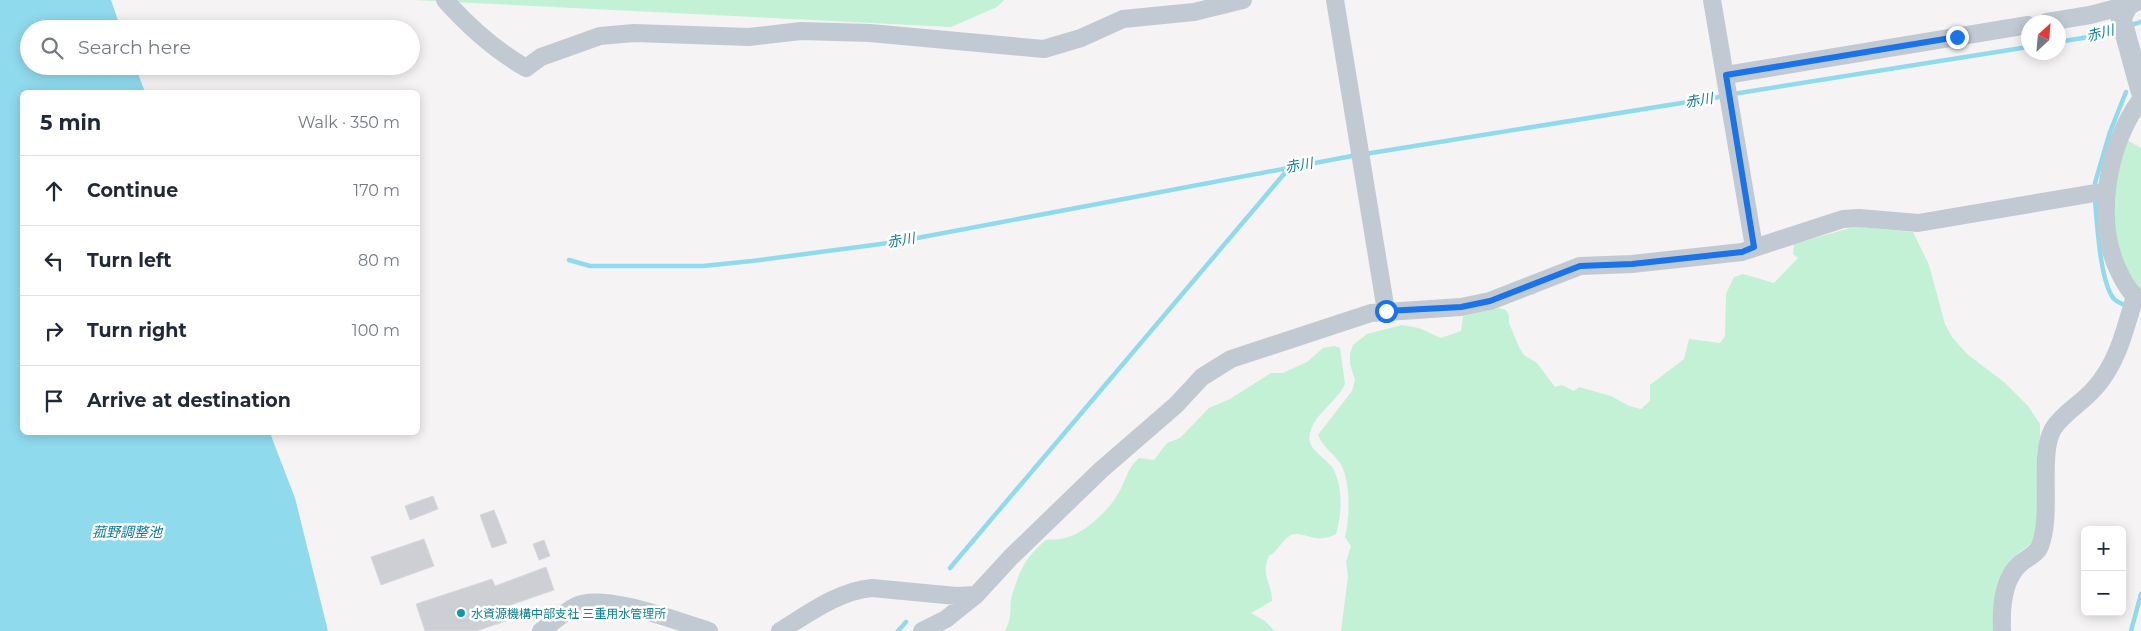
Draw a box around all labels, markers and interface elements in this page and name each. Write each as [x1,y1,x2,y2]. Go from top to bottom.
north arrow [2021,15,2066,60]
search box [20,20,420,75]
water label: 赤川 [2084,20,2118,45]
route end [1946,26,1969,49]
icon: search [38,34,66,62]
text: Search here [78,36,191,59]
water label: 赤川 [1684,89,1716,111]
text: 5 min [40,110,101,135]
text: Walk · 350 m [298,113,400,132]
water label: 赤川 [1284,153,1316,176]
icon: ahead [40,177,68,205]
text: Continue [87,179,178,202]
text: 170 m [353,181,400,200]
water label: 赤川 [886,228,918,251]
icon: left [40,247,68,275]
text: Turn left [87,249,172,272]
text: 80 m [358,251,400,270]
route start [1375,300,1398,323]
icon: right [40,317,68,345]
text: Turn right [87,319,187,342]
text: 100 m [352,321,400,340]
icon: arrive [40,387,68,415]
text: Arrive at destination [87,389,291,412]
water label: 菰野調整池 [92,523,164,541]
map controls [2081,526,2126,616]
button: + [2081,526,2126,571]
button: − [2081,571,2126,616]
place label: 水資源機構中部支社 三重用水管理所 [471,606,666,621]
marker: 水資源機構中部支社 三重用水管理所 [455,607,467,619]

